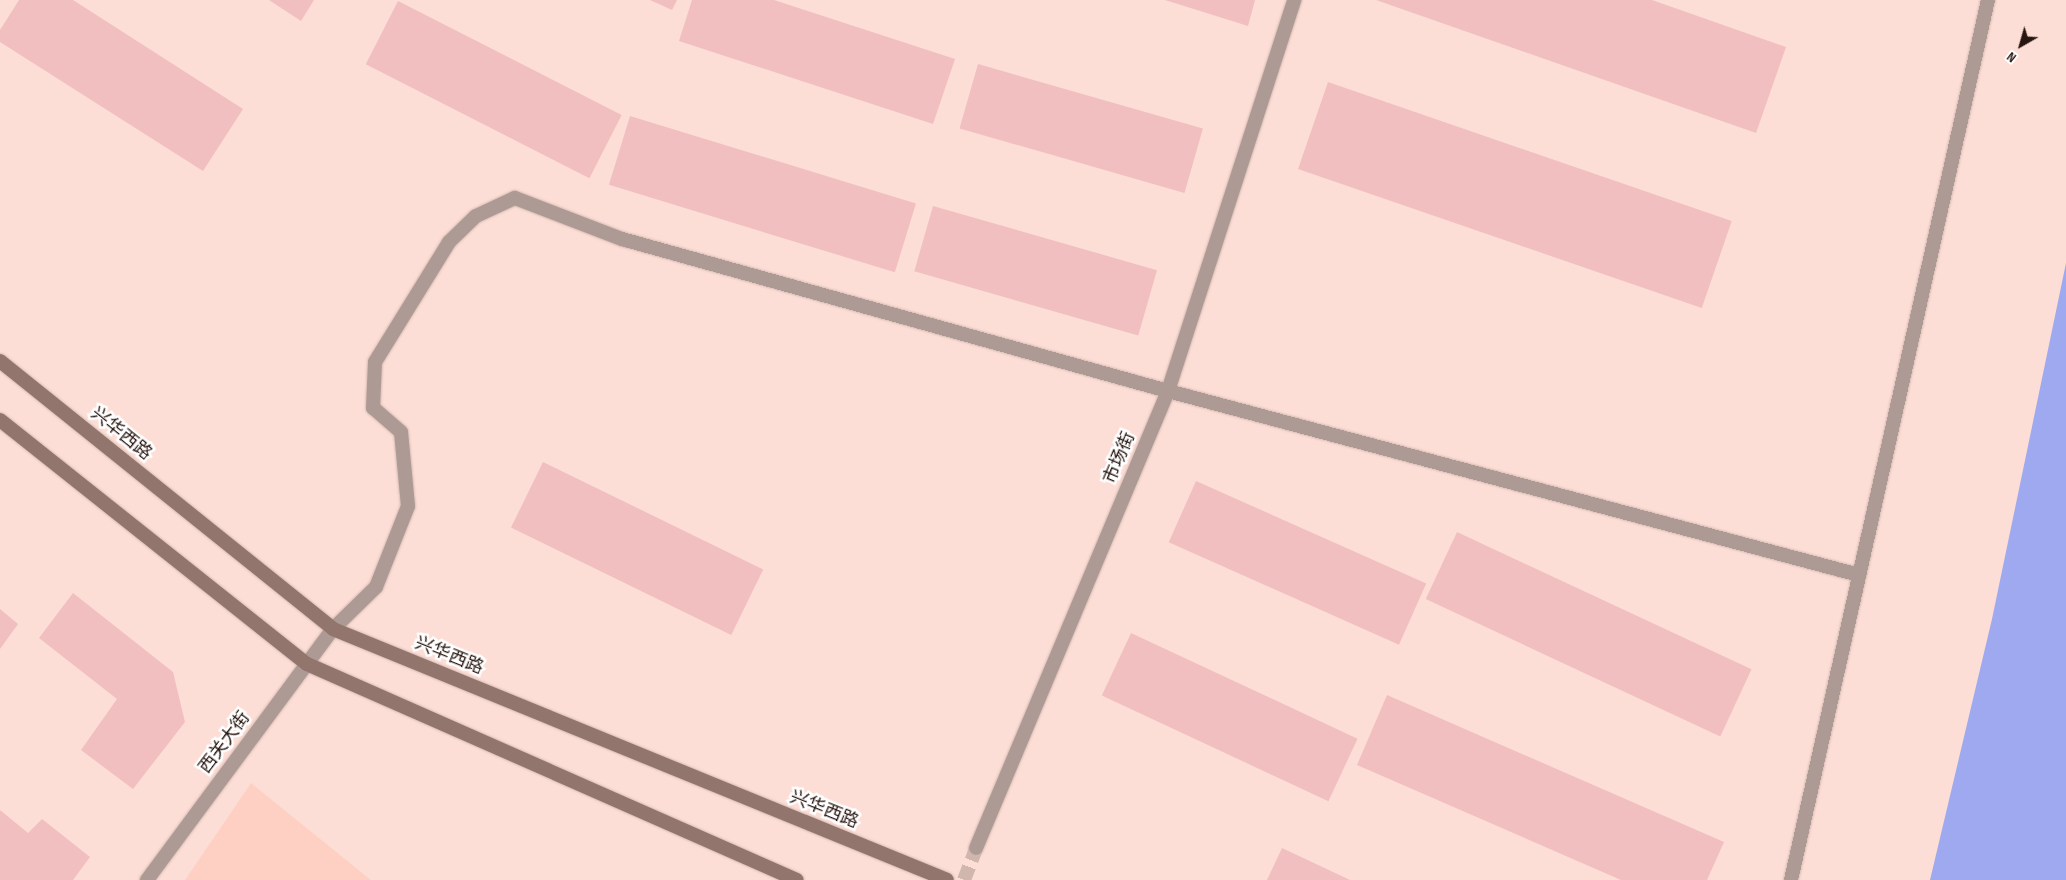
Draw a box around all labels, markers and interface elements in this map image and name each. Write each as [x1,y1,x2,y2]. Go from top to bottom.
north arrow [1996,20,2046,70]
text: N [2003,48,2020,66]
street label: 兴华西路 [86,403,156,465]
street label: 市场街 [1100,429,1140,487]
street label: 兴华西路 [412,633,486,679]
street label: 西关大街 [195,708,255,778]
street label: 兴华西路 [787,787,861,833]

